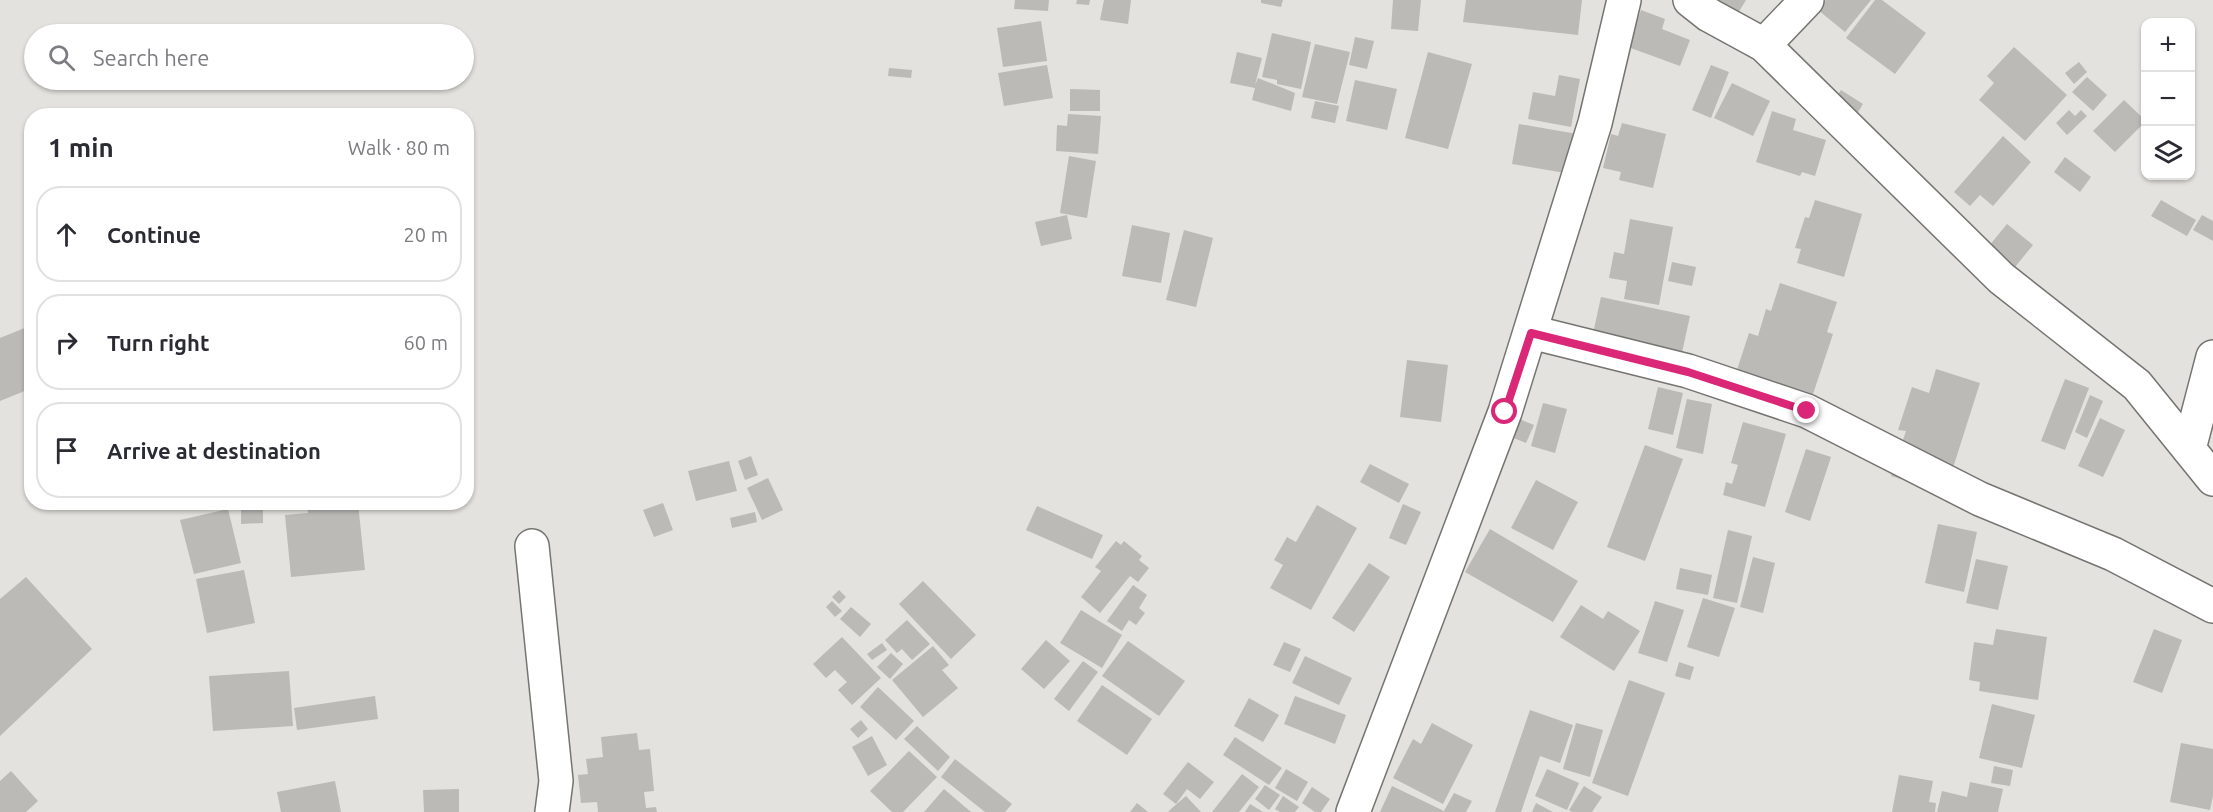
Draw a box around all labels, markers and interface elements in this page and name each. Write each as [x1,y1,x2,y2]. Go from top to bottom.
map controls [2141,18,2195,180]
button: + [2141,18,2195,72]
search box [24,24,474,90]
icon: search [45,41,78,74]
text: Search here [93,45,209,70]
button: − [2141,72,2195,126]
button: layers [2141,126,2195,180]
text: 1 min [48,133,114,162]
text: Walk · 80 m [348,136,450,159]
icon: ahead [50,218,83,251]
text: Continue [107,222,201,247]
text: 20 m [404,223,448,246]
icon: right [50,326,83,359]
text: Turn right [107,330,209,355]
text: 60 m [404,331,448,354]
route end [1793,397,1819,423]
route start [1491,398,1517,424]
icon: arrive [50,434,83,467]
text: Arrive at destination [107,438,321,463]

